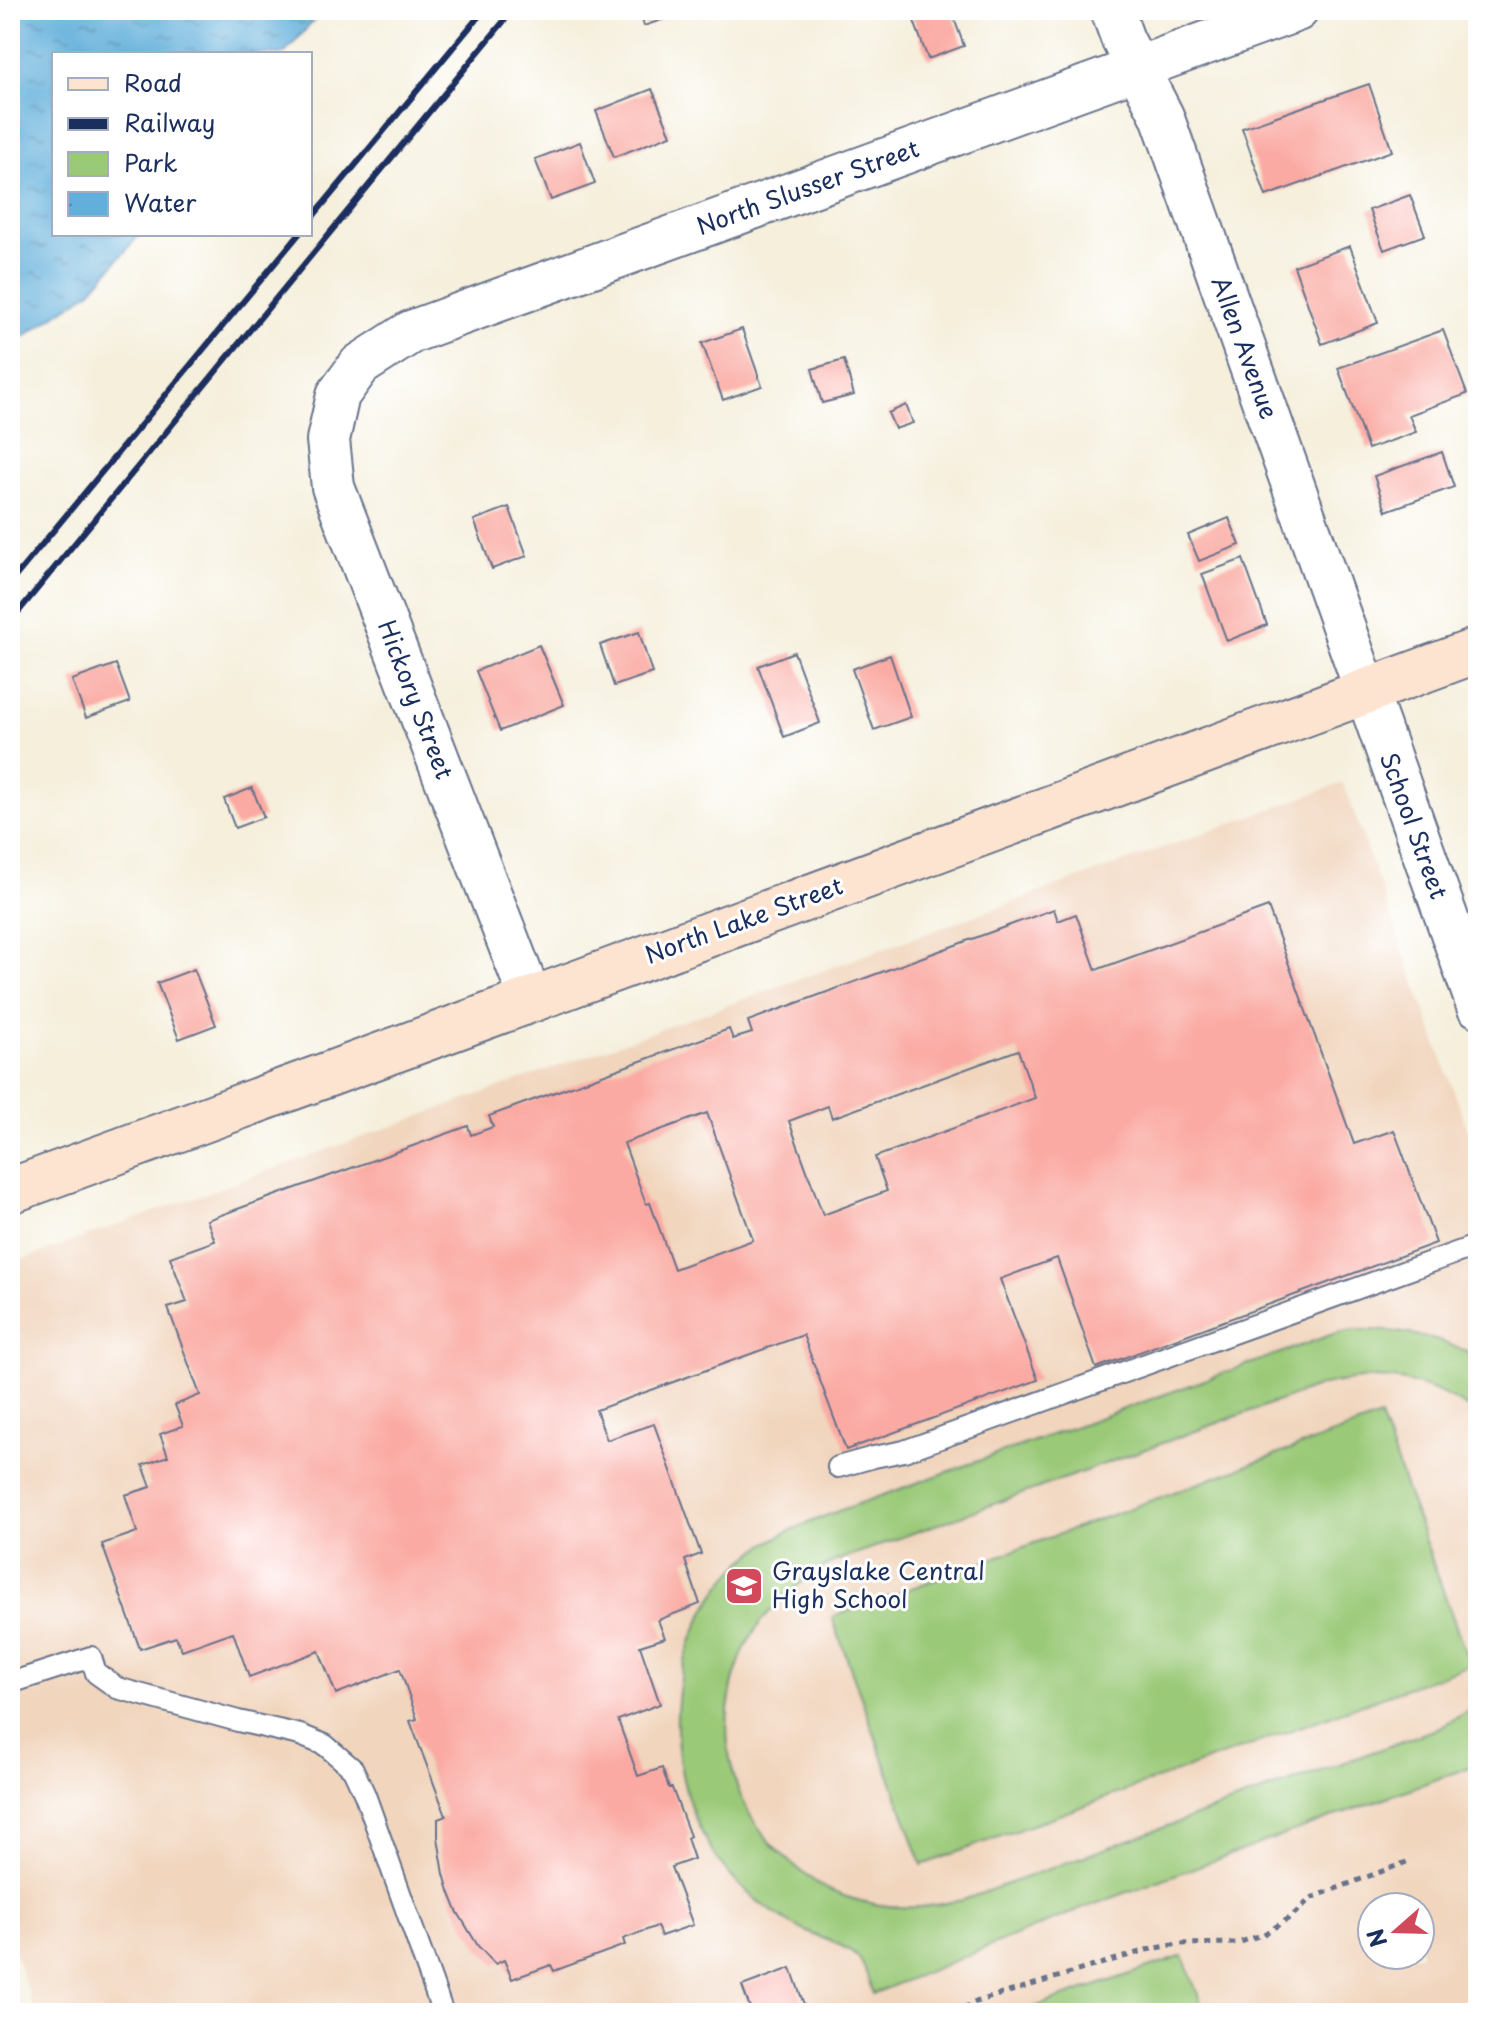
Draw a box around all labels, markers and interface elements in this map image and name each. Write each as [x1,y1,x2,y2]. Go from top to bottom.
legend [52,52,312,236]
text: Road [124,64,182,100]
text: Railway [124,104,215,140]
street label: North Slusser Street [691,129,924,243]
text: Park [124,144,178,180]
text: Water [124,184,197,220]
street label: Allen Avenue [1203,271,1288,424]
street label: Hickory Street [370,615,464,784]
street label: School Street [1372,747,1458,904]
street label: North Lake Street [639,867,847,972]
place label: Grayslake Central High School [772,1552,985,1616]
school or university icon: Grayslake Central High School [723,1565,765,1607]
north arrow [1356,1891,1436,1971]
text: N [1357,1925,1394,1952]

